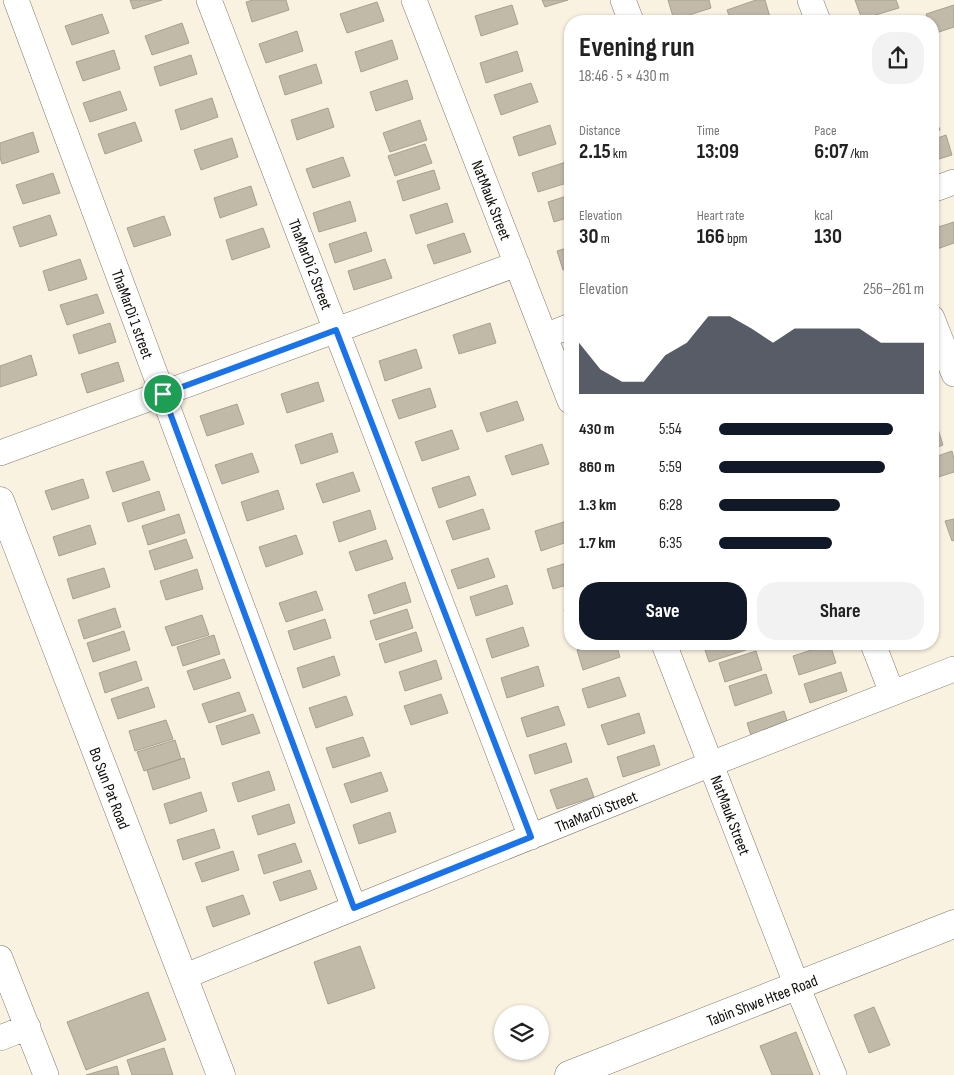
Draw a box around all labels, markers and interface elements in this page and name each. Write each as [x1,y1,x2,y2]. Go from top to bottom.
text: Evening run [579,31,695,64]
button: share [872,32,924,84]
text: 18:46 · 5 × 430 m [579,67,669,86]
text: Distance [579,122,620,139]
text: Time [697,122,720,139]
text: Pace [814,122,837,139]
text: 2.15 [579,139,611,164]
text: 13:09 [697,139,739,164]
text: 6:07 [814,139,848,164]
text: km [611,145,627,162]
text: /km [848,145,869,162]
street label: NatMauk Street [467,158,515,243]
text: Elevation [579,207,622,224]
text: Heart rate [697,207,744,224]
text: kcal [814,207,833,224]
street label: ThaMarDi 2 Street [284,216,336,313]
text: 30 [579,224,598,249]
text: 166 [697,224,725,249]
text: 130 [814,224,842,249]
text: m [598,230,610,247]
text: bpm [725,230,748,247]
street label: ThaMarDi 1 street [107,267,157,362]
text: Elevation [579,280,628,299]
text: 256–261 m [863,280,924,299]
pin [142,373,184,415]
icon: arrive [149,380,177,408]
text: 430 m [579,420,614,439]
text: 5:54 [659,420,682,439]
text: 860 m [579,458,615,477]
text: 5:59 [659,458,682,477]
text: 1.3 km [579,496,616,515]
text: 6:28 [659,496,683,515]
text: 1.7 km [579,534,616,553]
text: 6:35 [659,534,682,553]
button: Save [579,582,747,640]
button: Share [757,582,924,640]
street label: Bo Sun Pat Road [84,745,133,832]
street label: NatMauk Street [706,773,754,858]
street label: ThaMarDi Street [553,787,640,837]
street label: Tabin Shwe Htee Road [704,972,821,1031]
map controls [494,1005,549,1060]
button: layers [494,1005,549,1060]

